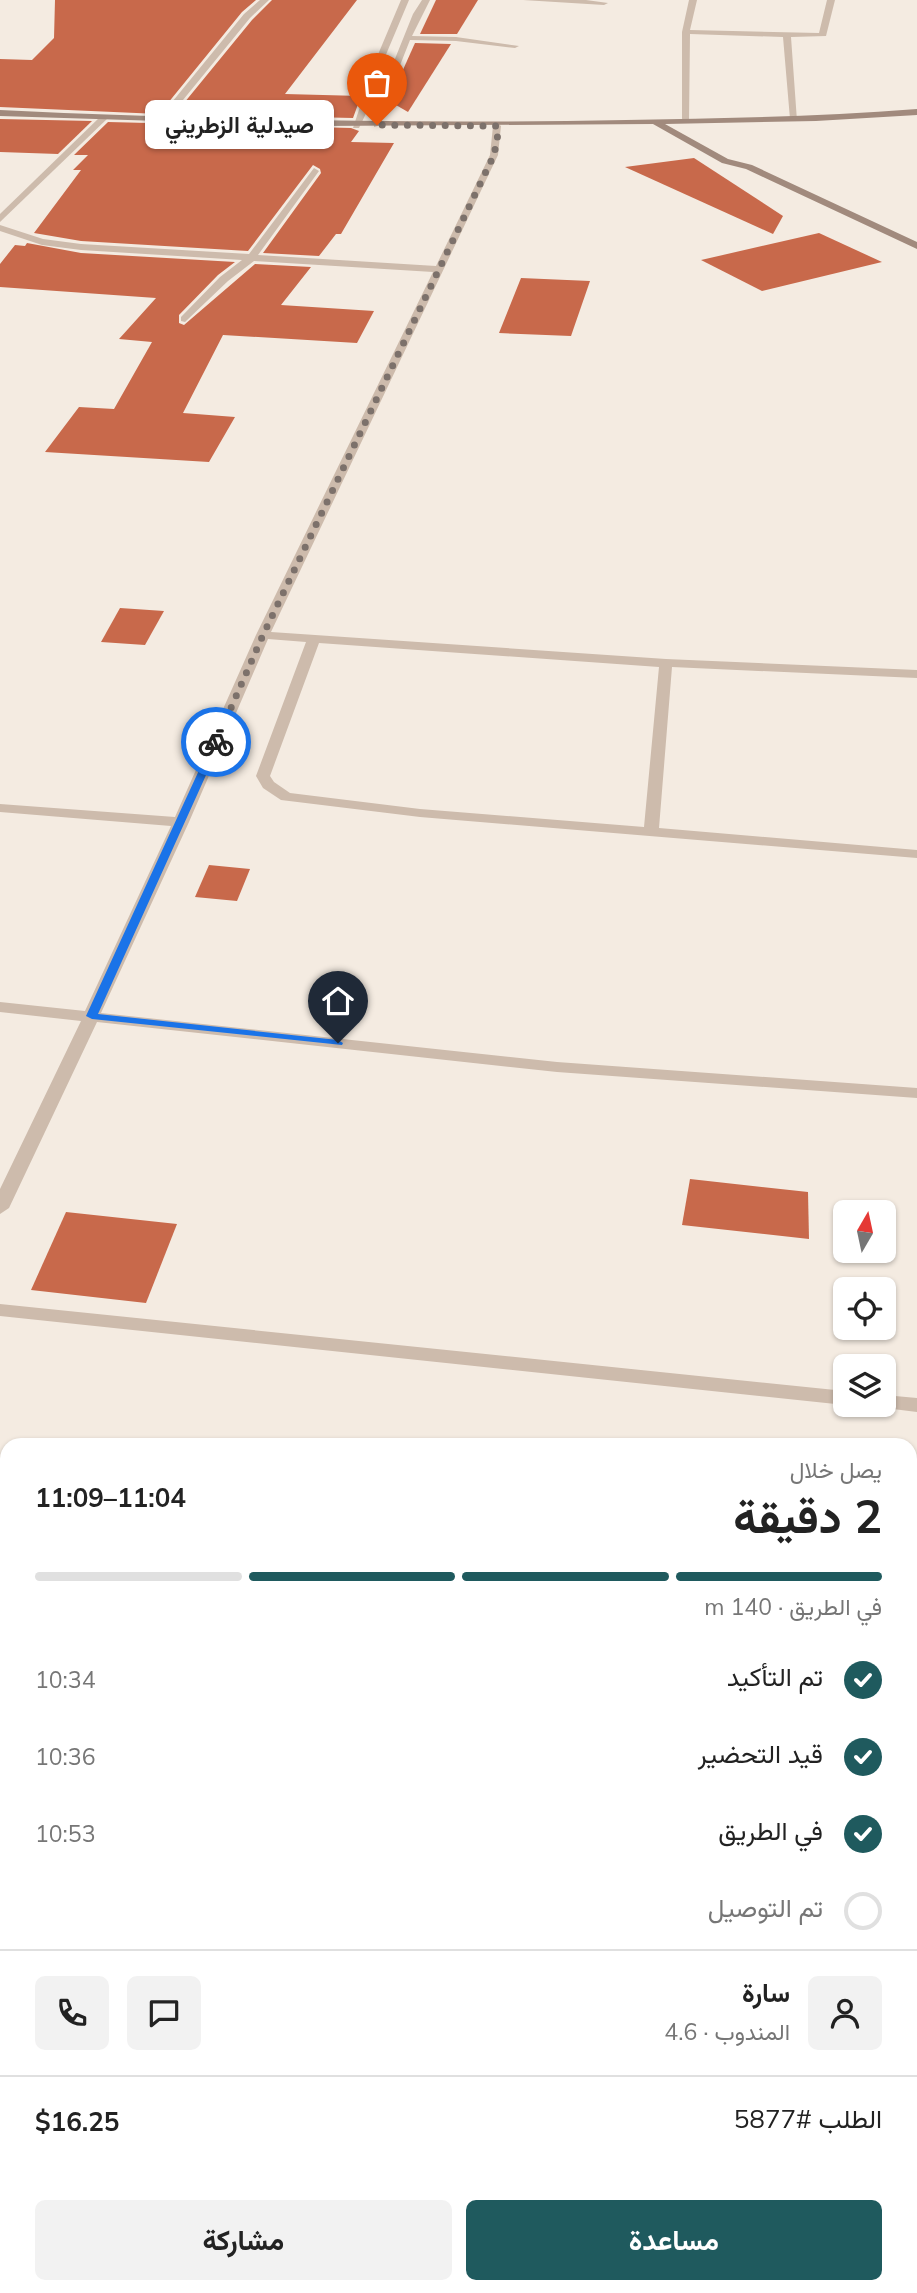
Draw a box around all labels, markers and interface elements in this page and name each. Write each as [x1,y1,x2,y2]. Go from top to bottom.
pin [347,53,407,125]
icon: bag [358,64,396,102]
callout: صيدلية الزطريني [146,100,335,150]
text: صيدلية الزطريني [165,110,314,139]
courier [181,707,251,777]
icon: bike [197,723,235,761]
pin [308,971,368,1043]
icon: home [319,982,357,1020]
north arrow [833,1200,896,1264]
map controls [833,1200,896,1417]
button: locate [833,1277,896,1340]
button: layers [833,1354,896,1417]
text: يصل خلال [790,1455,882,1484]
text: 11:04–11:09 [35,1481,186,1514]
text: 2 دقيقة [733,1487,882,1545]
text: في الطريق · 140 m [704,1592,882,1621]
text: تم التأكيد [727,1660,823,1693]
icon: check [844,1661,882,1699]
text: 10:34 [35,1665,95,1694]
text: قيد التحضير [698,1737,823,1770]
icon: check [844,1738,882,1776]
text: 10:36 [35,1742,95,1771]
text: في الطريق [718,1814,823,1847]
icon: check [844,1815,882,1853]
text: 10:53 [35,1819,95,1848]
text: تم التوصيل [708,1891,823,1924]
button: phone [35,1976,109,2050]
button: chat [127,1976,201,2050]
text: سارة [742,1976,790,2009]
button: person [808,1976,882,2050]
text: المندوب · 4.6 [664,2017,790,2046]
text: الطلب #5877 [734,2102,882,2135]
text: $16.25 [35,2105,119,2138]
button: مشاركة [35,2200,452,2280]
button: مساعدة [466,2200,882,2280]

